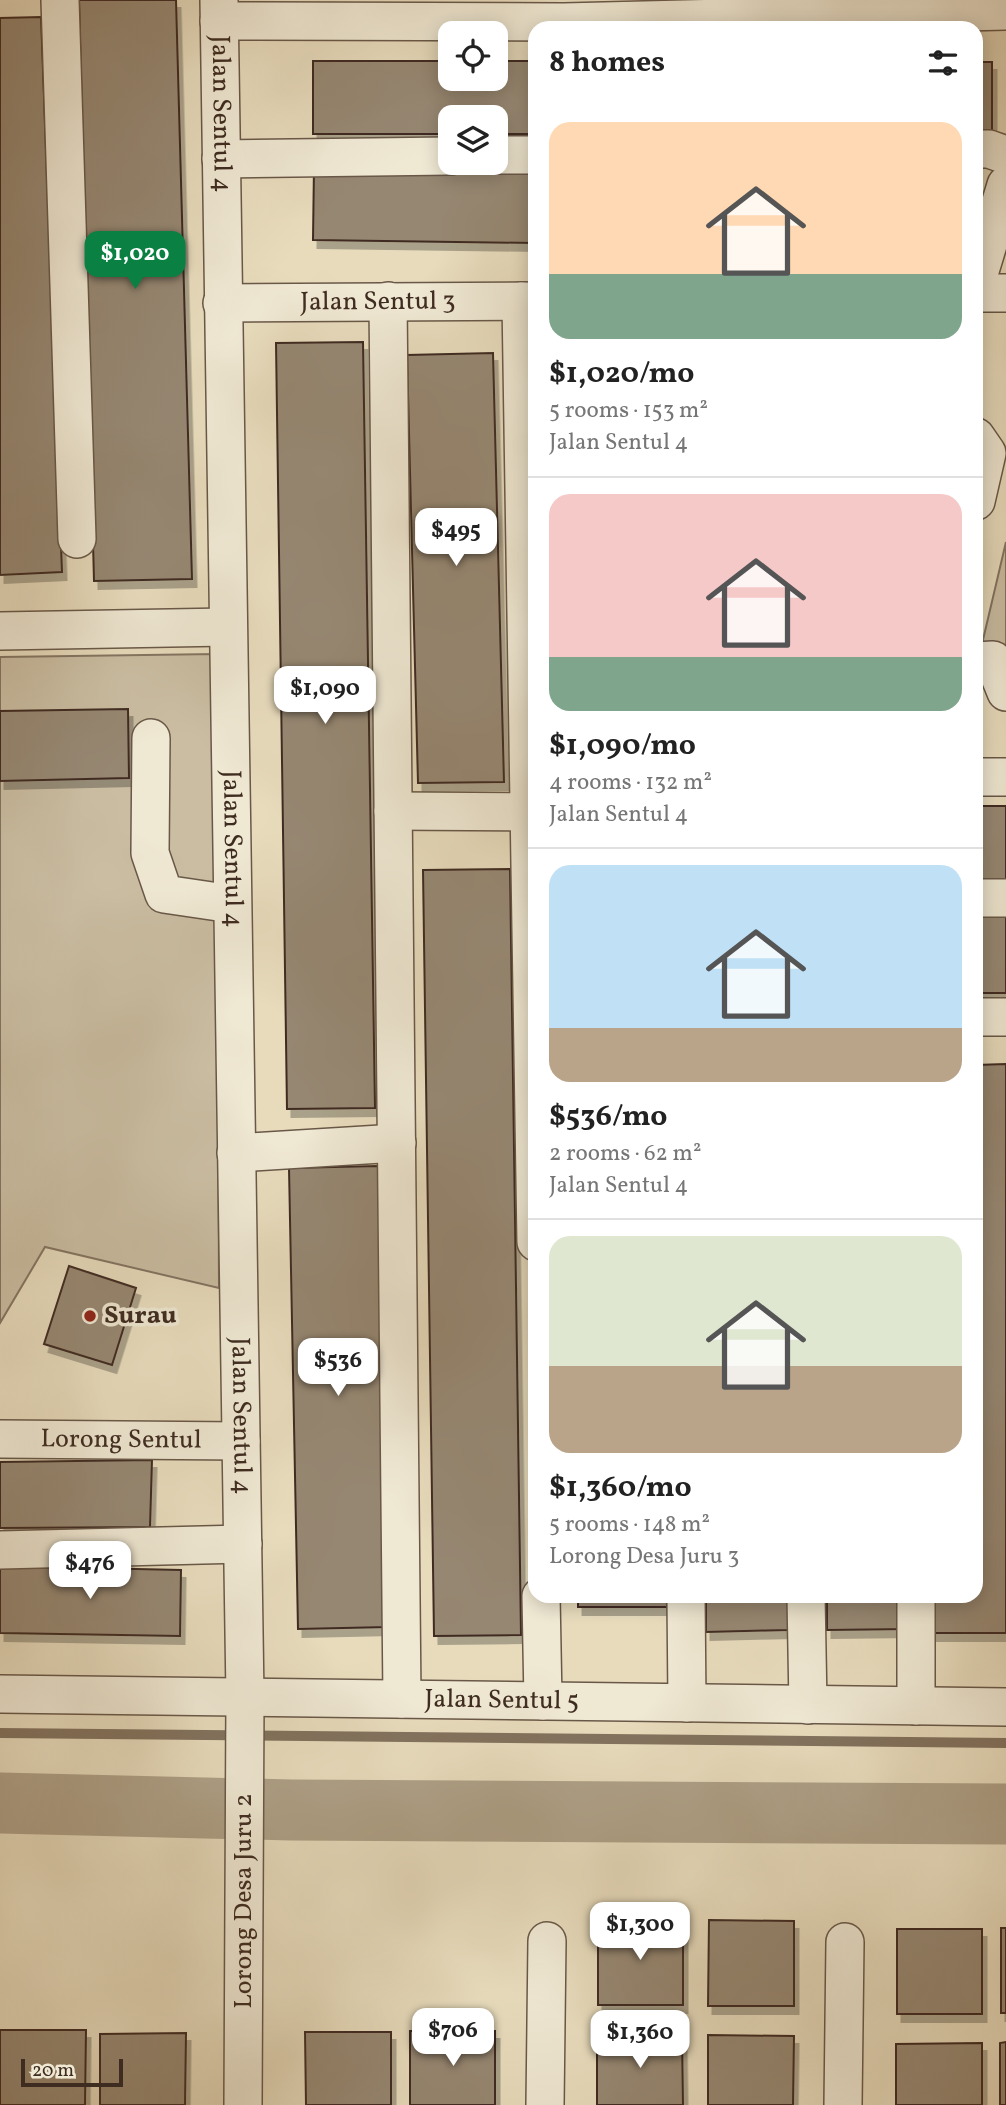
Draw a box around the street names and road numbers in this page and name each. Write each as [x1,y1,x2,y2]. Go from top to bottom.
street label: Jalan Sentul 4 [202,35,240,193]
street label: Jalan Sentul 3 [300,284,456,321]
street label: Jalan Sentul 4 [213,770,251,928]
street label: Jalan Sentul 4 [221,1337,260,1495]
street label: Lorong Sentul [40,1421,202,1459]
street label: Jalan Sentul 5 [424,1681,579,1719]
street label: Lorong Desa Juru 2 [226,1793,262,2009]

